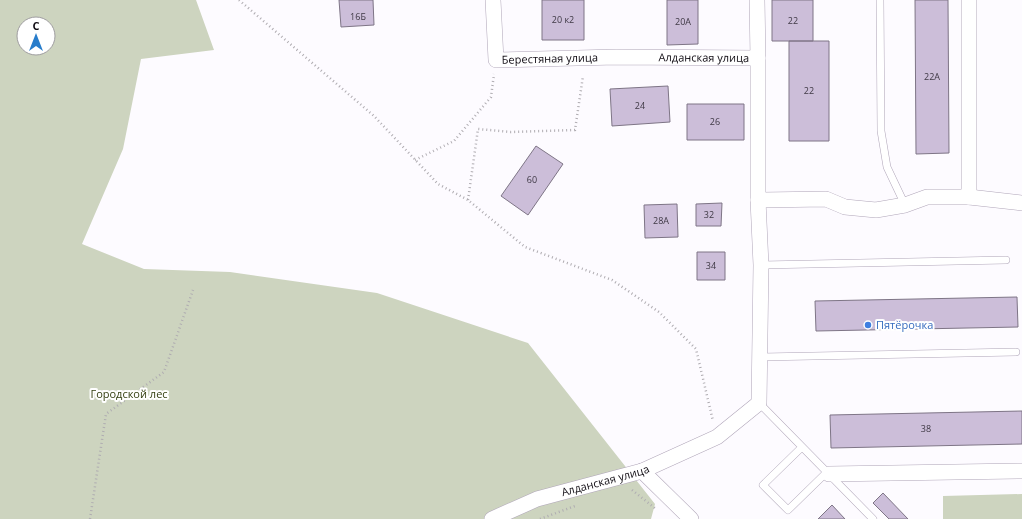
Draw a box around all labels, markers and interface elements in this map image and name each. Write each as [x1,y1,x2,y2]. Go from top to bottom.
house number: 16Б [350,10,366,23]
house number: 20 к2 [552,13,574,26]
house number: 22 [788,14,798,27]
house number: 20А [675,15,691,28]
north arrow [16,16,56,56]
text: С [32,18,40,33]
street label: Берестяная улица [502,49,598,67]
street label: Алданская улица [659,49,749,65]
house number: 22А [924,70,940,83]
house number: 22 [804,84,814,97]
house number: 24 [635,99,645,112]
house number: 26 [710,115,720,128]
house number: 60 [527,173,537,186]
house number: 32 [704,208,714,221]
house number: 28А [653,214,669,227]
house number: 34 [706,259,716,272]
place label: Пятёрочка [876,317,933,332]
marker: Пятёрочка [863,320,873,330]
park label: Городской лес [90,386,168,401]
house number: 38 [921,422,931,435]
street label: Алданская улица [560,461,652,499]

